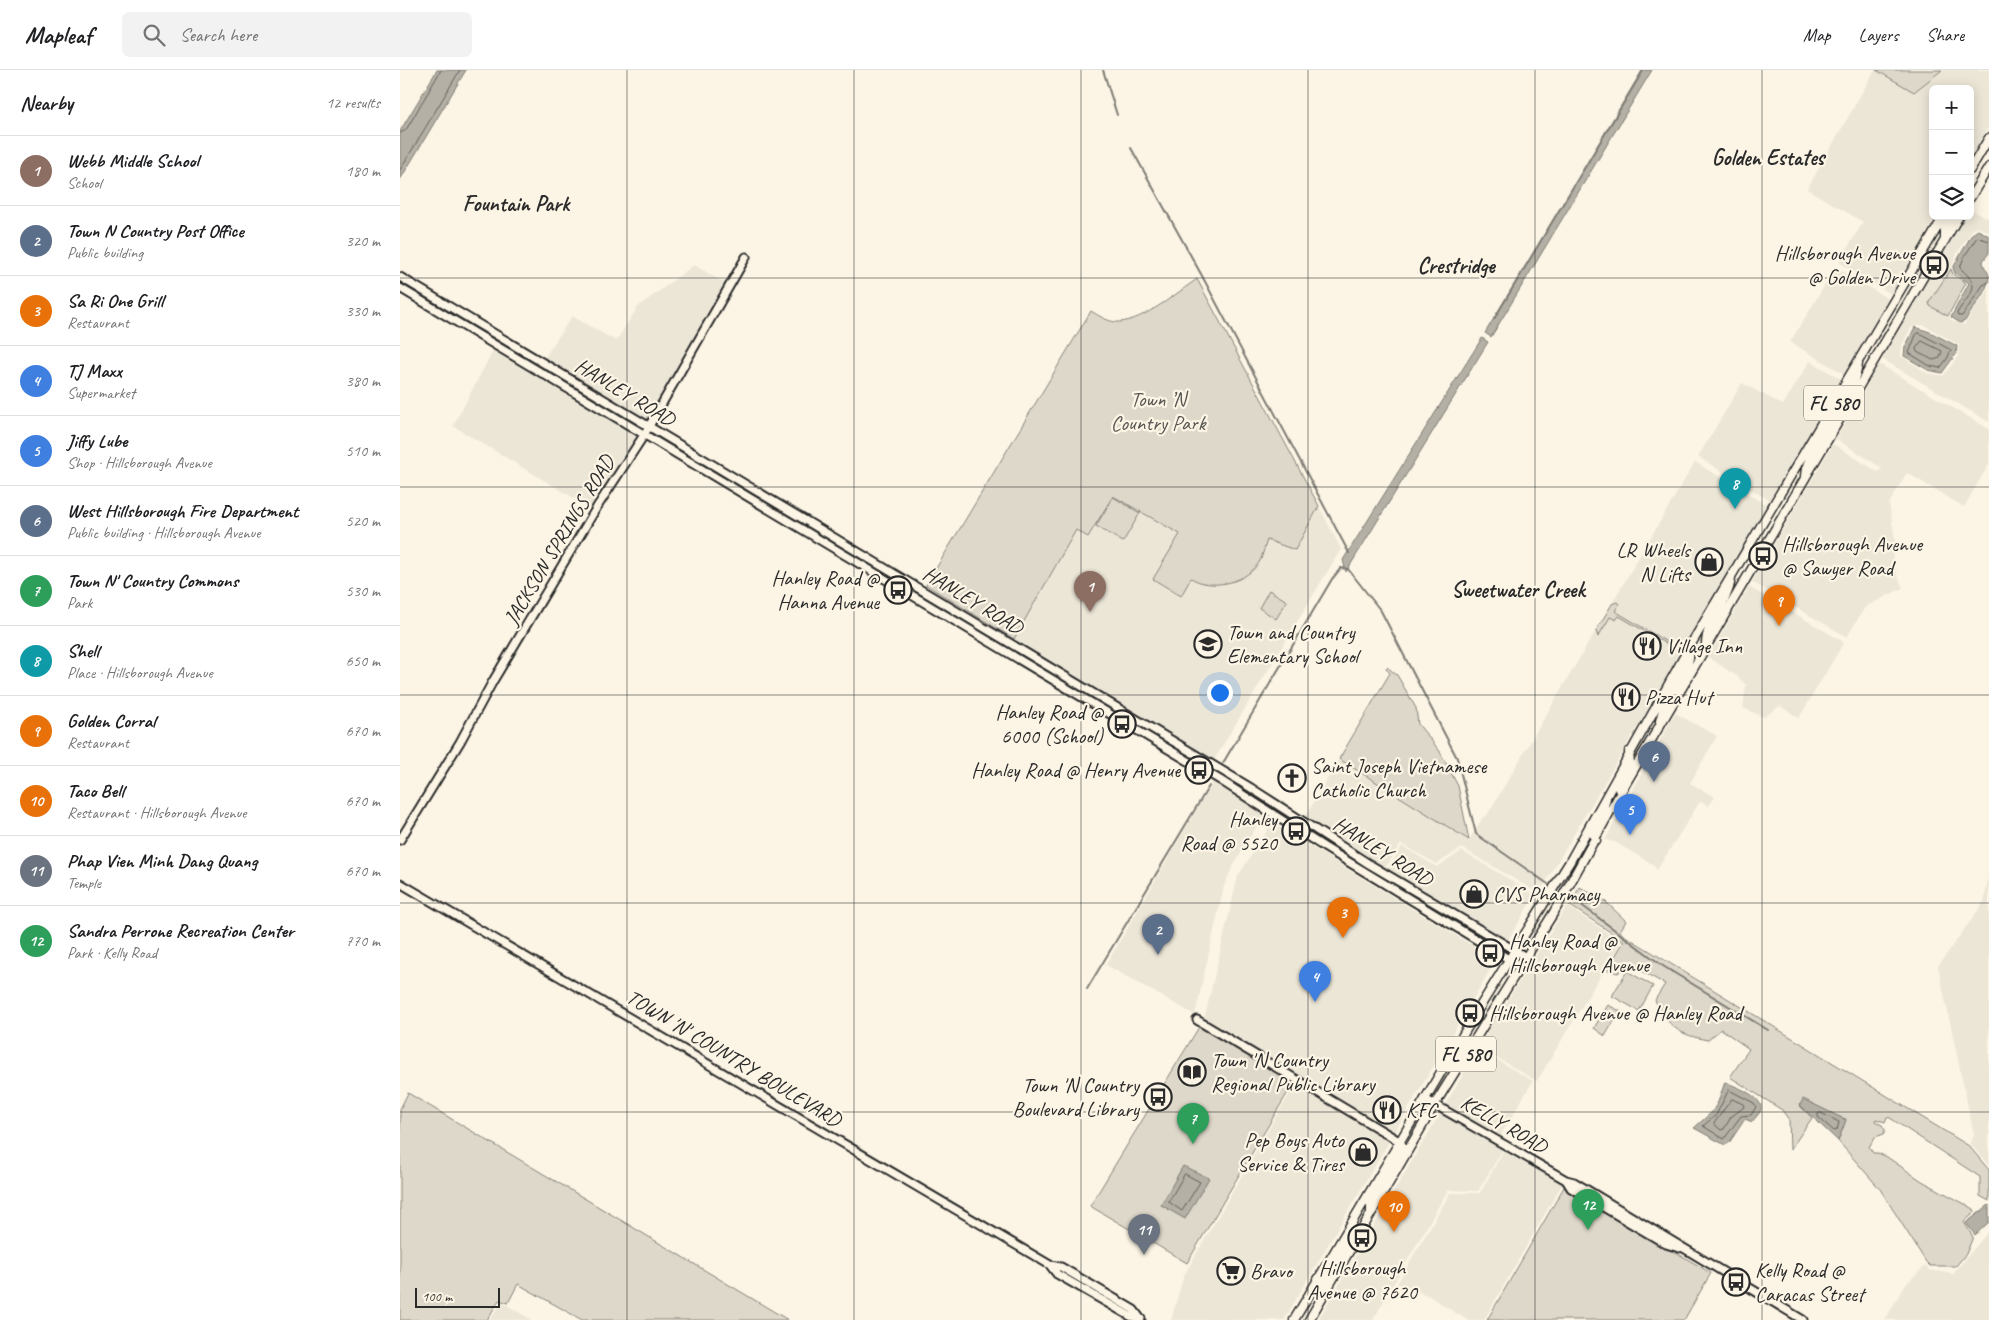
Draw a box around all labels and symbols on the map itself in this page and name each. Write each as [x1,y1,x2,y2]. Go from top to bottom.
district label: Golden Estates [1712,144,1827,172]
district label: Fountain Park [463,190,571,218]
place label: Hillsborough Avenue @ Golden Drive [1775,240,1917,290]
bus stop icon: Hillsborough Avenue @ Golden Drive [1919,250,1949,280]
district label: Crestridge [1417,252,1496,280]
street label: HANLEY ROAD [570,352,681,433]
park label: Town ’N Country Park [1111,386,1207,436]
road number: FL 580 [1804,386,1864,420]
street label: JACKSON SPRINGS ROAD [498,449,621,630]
pin: 8 [1719,468,1751,509]
place label: Hillsborough Avenue @ Sawyer Road [1782,531,1924,581]
place label: LR Wheels N Lifts [1617,537,1692,587]
bus stop icon: Hillsborough Avenue @ Sawyer Road [1748,541,1778,571]
shop icon: LR Wheels N Lifts [1694,547,1724,577]
street label: HANLEY ROAD [918,560,1029,641]
place label: Hanley Road @ Hanna Avenue [771,565,880,615]
pin: 1 [1074,571,1106,612]
bus stop icon: Hanley Road @ Hanna Avenue [883,575,913,605]
district label: Sweetwater Creek [1451,576,1586,604]
pin: 9 [1763,585,1795,626]
place label: Town and Country Elementary School [1227,619,1362,669]
school or university icon: Town and Country Elementary School [1193,629,1223,659]
restaurant icon: Village Inn [1632,631,1662,661]
place label: Village Inn [1666,633,1743,659]
your location [1207,680,1233,706]
restaurant icon: Pizza Hut [1611,682,1641,712]
place label: Pizza Hut [1645,684,1715,710]
place label: Hanley Road @ 6000 (School) [995,699,1104,749]
bus stop icon: Hanley Road @ 6000 (School) [1107,709,1137,739]
pin: 6 [1638,741,1670,782]
place label: Saint Joseph Vietnamese Catholic Church [1311,753,1487,803]
bus stop icon: Hanley Road @ Henry Avenue [1184,755,1214,785]
place label: Hanley Road @ Henry Avenue [971,757,1181,783]
church icon: Saint Joseph Vietnamese Catholic Church [1277,763,1307,793]
pin: 5 [1614,794,1646,835]
place label: Hanley Road @ 5520 [1180,806,1279,856]
street label: HANLEY ROAD [1329,810,1439,893]
bus stop icon: Hanley Road @ 5520 [1281,816,1311,846]
shop icon: CVS Pharmacy [1459,879,1489,909]
place label: CVS Pharmacy [1493,881,1601,907]
pin: 3 [1327,897,1359,938]
pin: 2 [1142,914,1174,955]
place label: Hanley Road @ Hillsborough Avenue [1509,928,1651,978]
bus stop icon: Hanley Road @ Hillsborough Avenue [1475,938,1505,968]
pin: 4 [1299,961,1331,1002]
street label: TOWN 'N' COUNTRY BOULEVARD [622,984,848,1133]
bus stop icon: Hillsborough Avenue @ Hanley Road [1455,998,1485,1028]
place label: Hillsborough Avenue @ Hanley Road [1489,1000,1746,1026]
road number: FL 580 [1436,1036,1496,1072]
place label: Town 'N Country Regional Public Library [1211,1047,1377,1097]
library icon: Town 'N Country Regional Public Library [1177,1057,1207,1087]
place label: Town 'N Country Boulevard Library [1013,1072,1141,1122]
bus stop icon: Town 'N Country Boulevard Library [1143,1082,1173,1112]
street label: KELLY ROAD [1456,1089,1553,1160]
restaurant icon: KFC [1372,1095,1402,1125]
place label: KFC [1406,1097,1439,1123]
pin: 7 [1177,1103,1209,1144]
place label: Pep Boys Auto Service & Tires [1237,1127,1346,1177]
shop icon: Pep Boys Auto Service & Tires [1348,1137,1378,1167]
pin: 12 [1572,1189,1604,1230]
pin: 10 [1378,1191,1410,1232]
pin: 11 [1128,1214,1160,1255]
bus stop icon: Hillsborough Avenue @ 7620 [1347,1223,1377,1253]
place label: Hillsborough Avenue @ 7620 [1307,1255,1418,1305]
supermarket icon: Bravo [1216,1256,1246,1286]
place label: Kelly Road @ Caracas Street [1755,1257,1867,1307]
place label: Bravo [1250,1258,1295,1284]
bus stop icon: Kelly Road @ Caracas Street [1721,1267,1751,1297]
scale bar [415,1285,500,1308]

